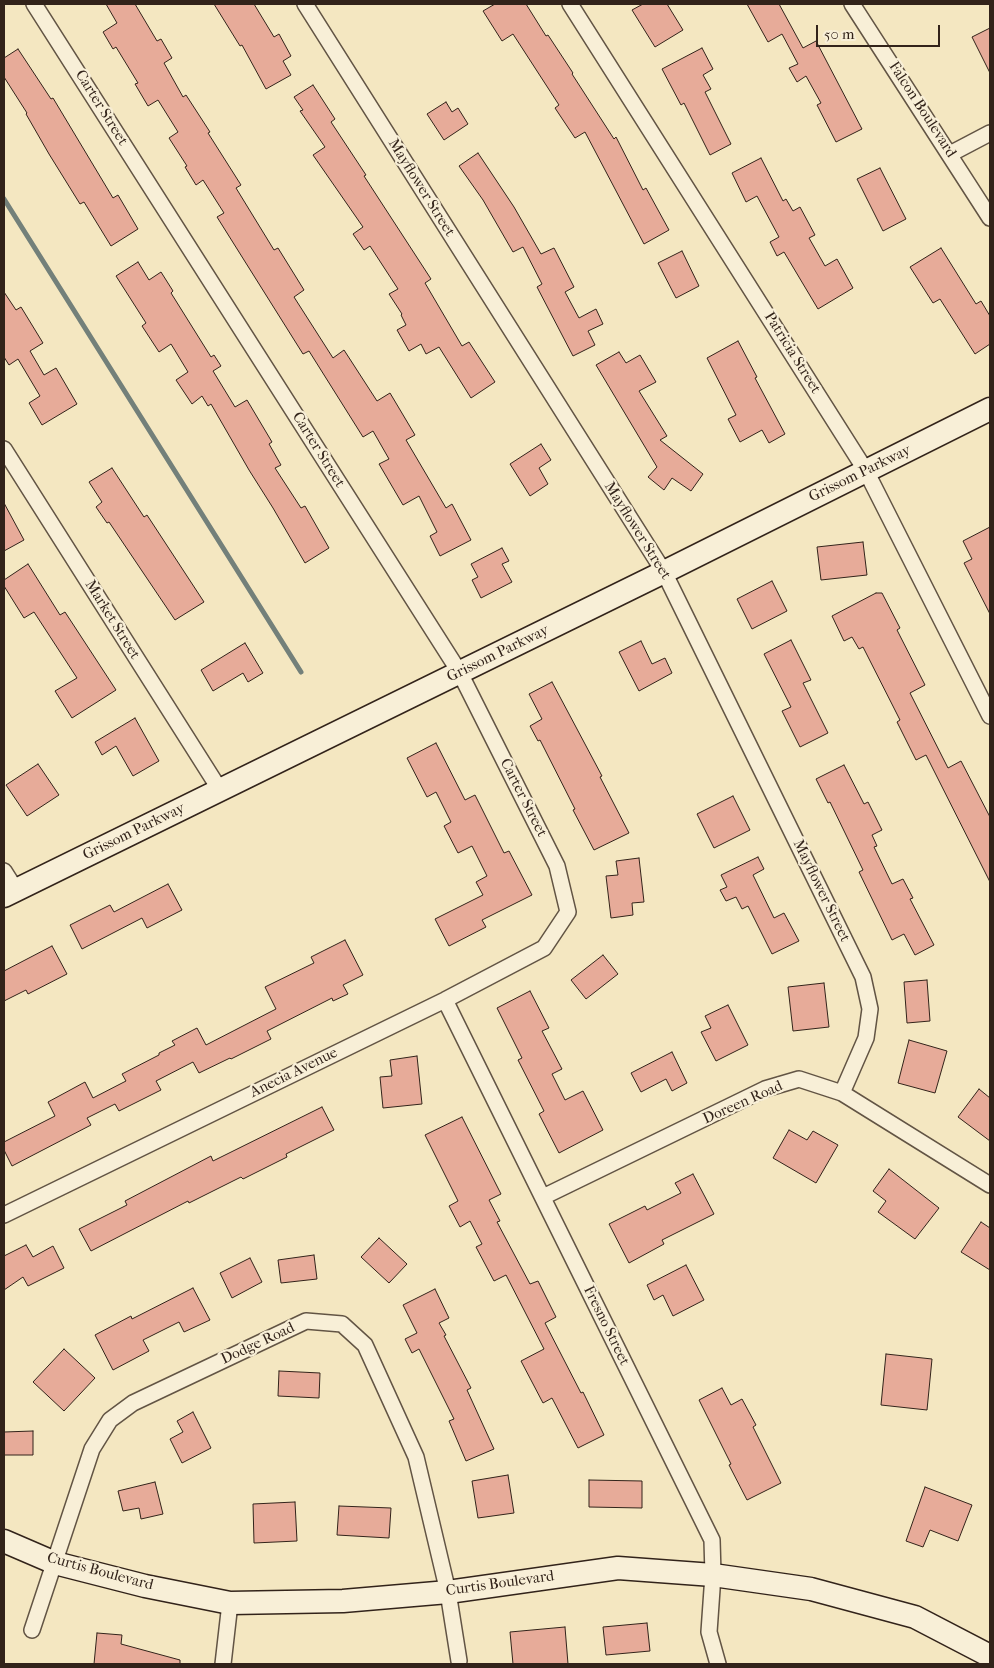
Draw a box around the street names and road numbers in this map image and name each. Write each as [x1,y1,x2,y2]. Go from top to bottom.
street label: Falcon Boulevard [884,59,960,161]
street label: Carter Street [71,67,131,149]
street label: Mayflower Street [384,136,458,240]
street label: Patricia Street [760,309,824,397]
street label: Carter Street [288,409,348,491]
street label: Grissom Parkway [806,442,914,506]
street label: Mayflower Street [600,479,674,583]
street label: Market Street [81,577,143,663]
street label: Grissom Parkway [444,622,552,686]
street label: Carter Street [496,756,550,840]
street label: Grissom Parkway [80,800,188,864]
street label: Mayflower Street [788,837,854,945]
street label: Anecia Avenue [247,1044,341,1102]
street label: Doreen Road [700,1077,786,1129]
street label: Fresno Street [579,1283,633,1369]
street label: Dodge Road [218,1319,298,1369]
street label: Curtis Boulevard [45,1549,155,1595]
street label: Curtis Boulevard [445,1567,555,1601]

